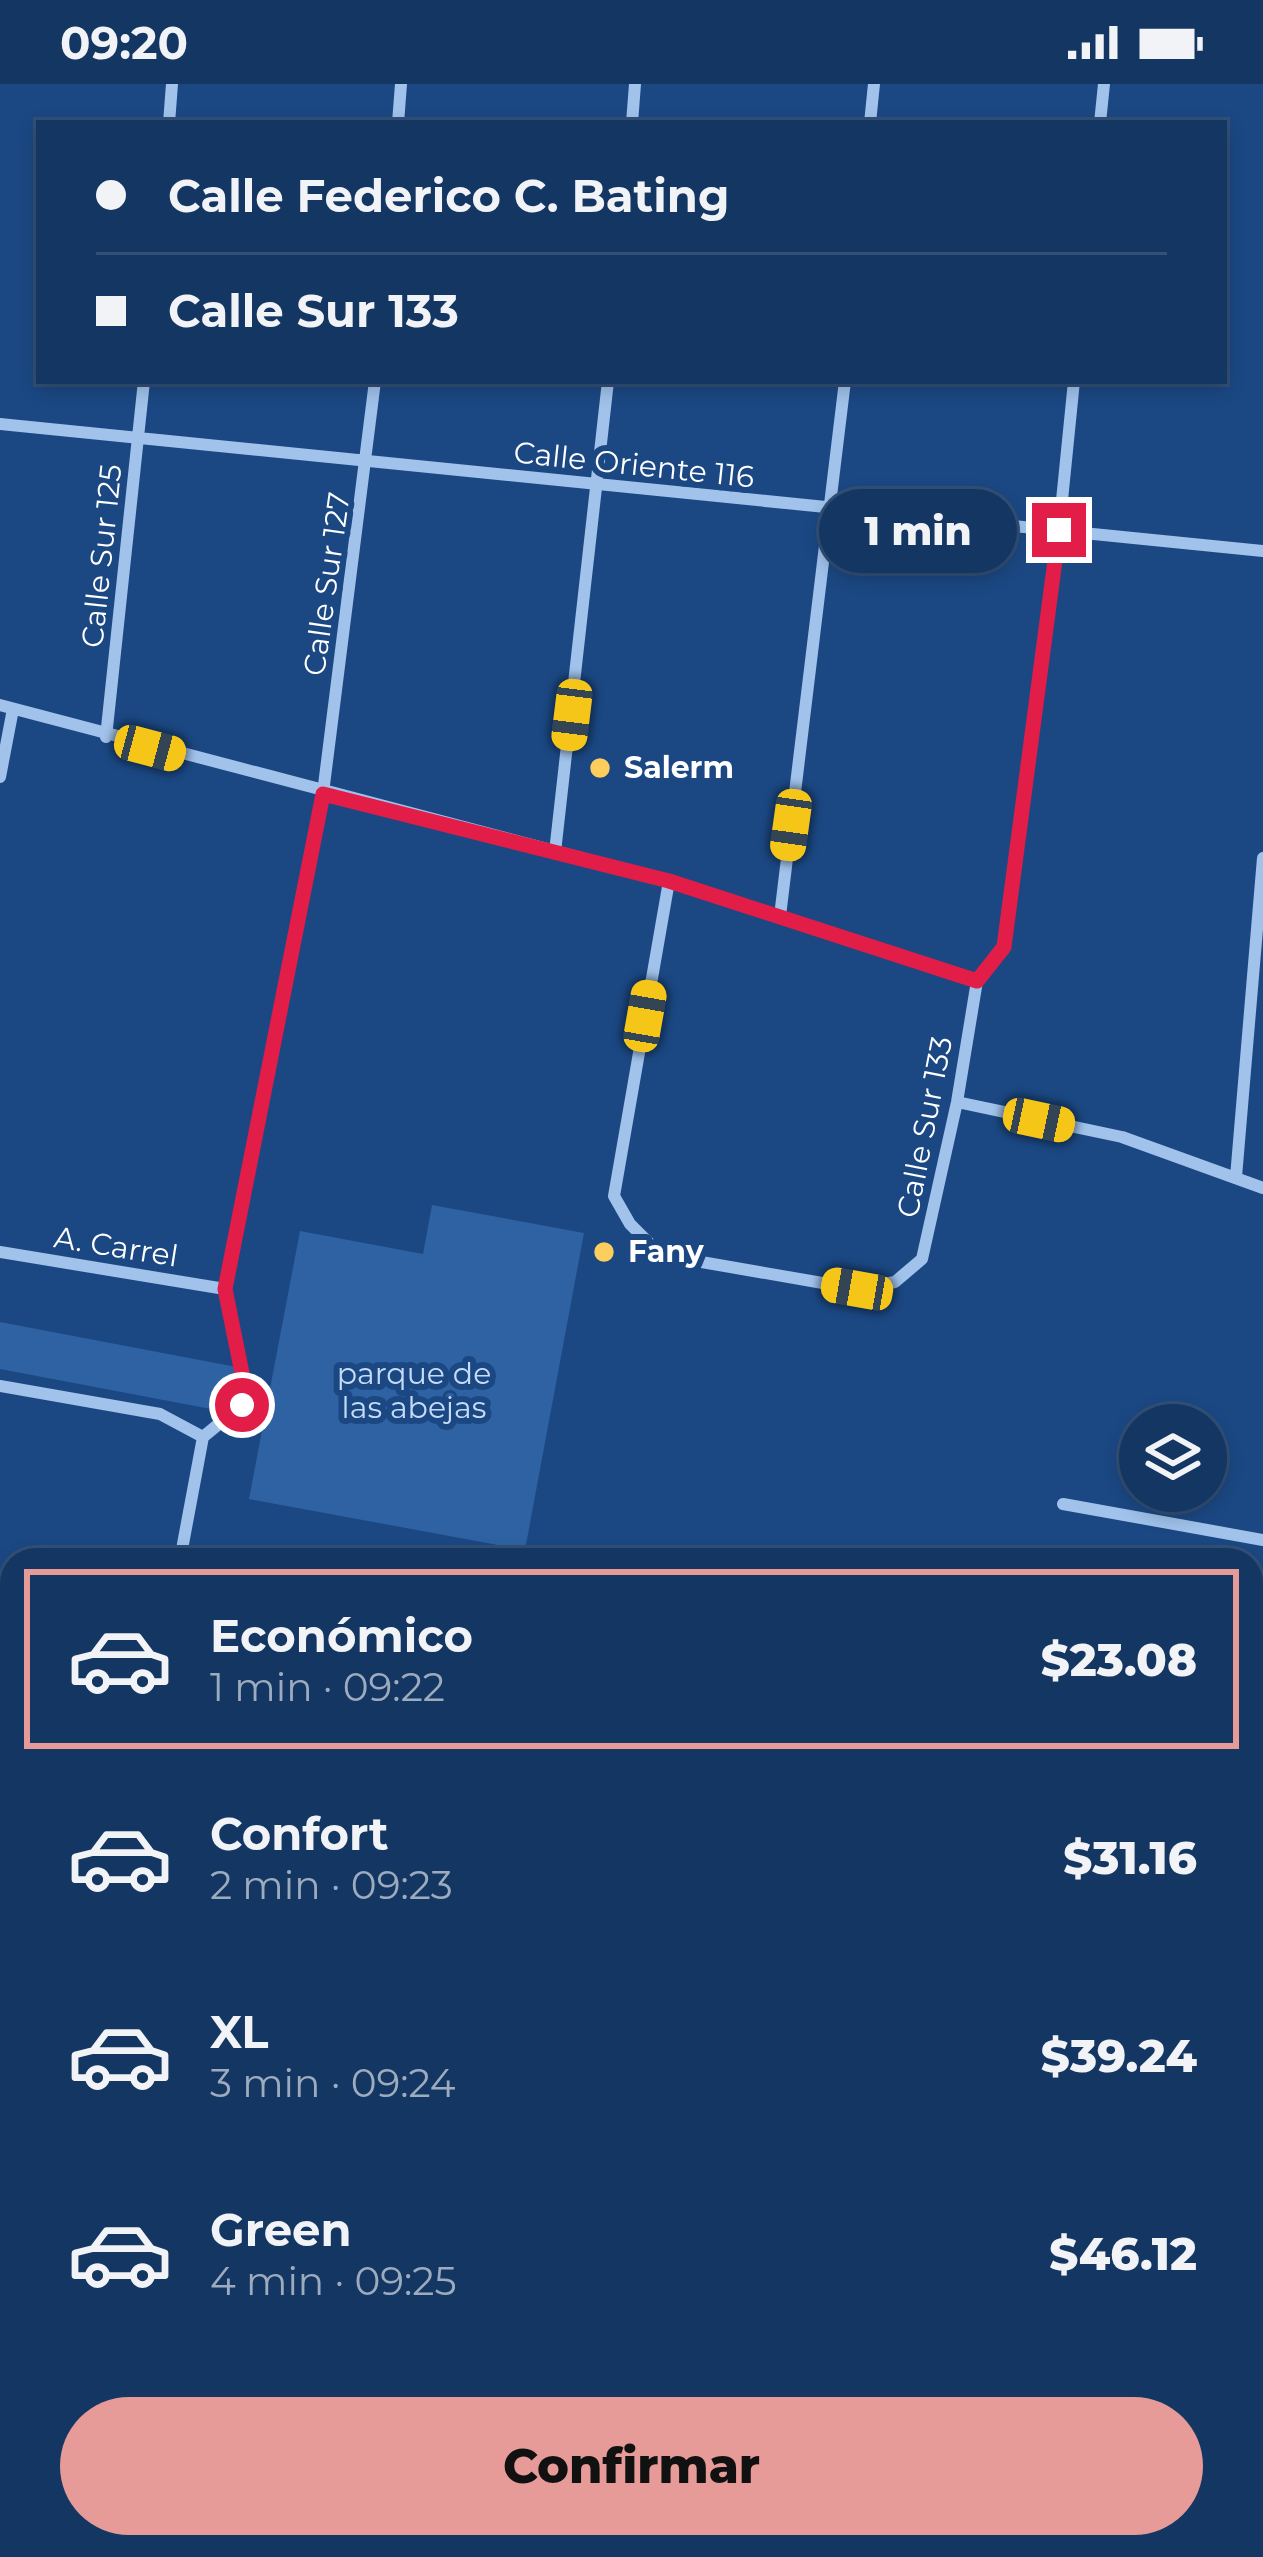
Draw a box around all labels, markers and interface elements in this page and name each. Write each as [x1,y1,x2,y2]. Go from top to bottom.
text: 09:20 [60,15,188,70]
text: Calle Federico C. Bating [168,168,729,223]
text: Calle Sur 133 [168,283,459,338]
street label: Calle Oriente 116 [512,433,756,496]
street label: Calle Sur 125 [73,462,130,649]
callout: 1 min [819,488,1017,572]
street label: Calle Sur 127 [295,490,358,678]
route end [1032,503,1086,557]
text: 1 min [864,507,972,555]
car [550,677,594,753]
car [111,721,189,775]
place label: Salerm [624,749,734,786]
marker: Salerm [587,755,613,781]
car [768,787,814,863]
car [621,977,669,1055]
street label: Calle Sur 133 [889,1033,960,1221]
car [1000,1095,1078,1145]
street label: A. Carrel [51,1218,181,1275]
place label: Fany [628,1233,705,1270]
marker: Fany [591,1239,617,1265]
car [818,1265,896,1313]
park label: parque de las abejas [337,1355,491,1426]
route start [215,1378,269,1432]
map controls [1119,1404,1227,1512]
button: layers [1119,1404,1227,1512]
icon: car [66,1605,174,1713]
text: Económico [210,1608,473,1663]
text: $23.08 [1041,1632,1197,1687]
text: 1 min · 09:22 [210,1663,445,1711]
icon: car [66,1803,174,1911]
text: Confort [210,1806,389,1861]
text: $31.16 [1063,1830,1197,1885]
text: 2 min · 09:23 [210,1861,453,1909]
icon: car [66,2001,174,2109]
text: XL [210,2004,268,2059]
text: $39.24 [1041,2028,1197,2083]
text: 3 min · 09:24 [210,2059,456,2107]
icon: car [66,2199,174,2307]
text: Green [210,2202,352,2257]
text: $46.12 [1049,2226,1197,2281]
text: 4 min · 09:25 [210,2257,457,2305]
button: Confirmar [60,2397,1203,2535]

